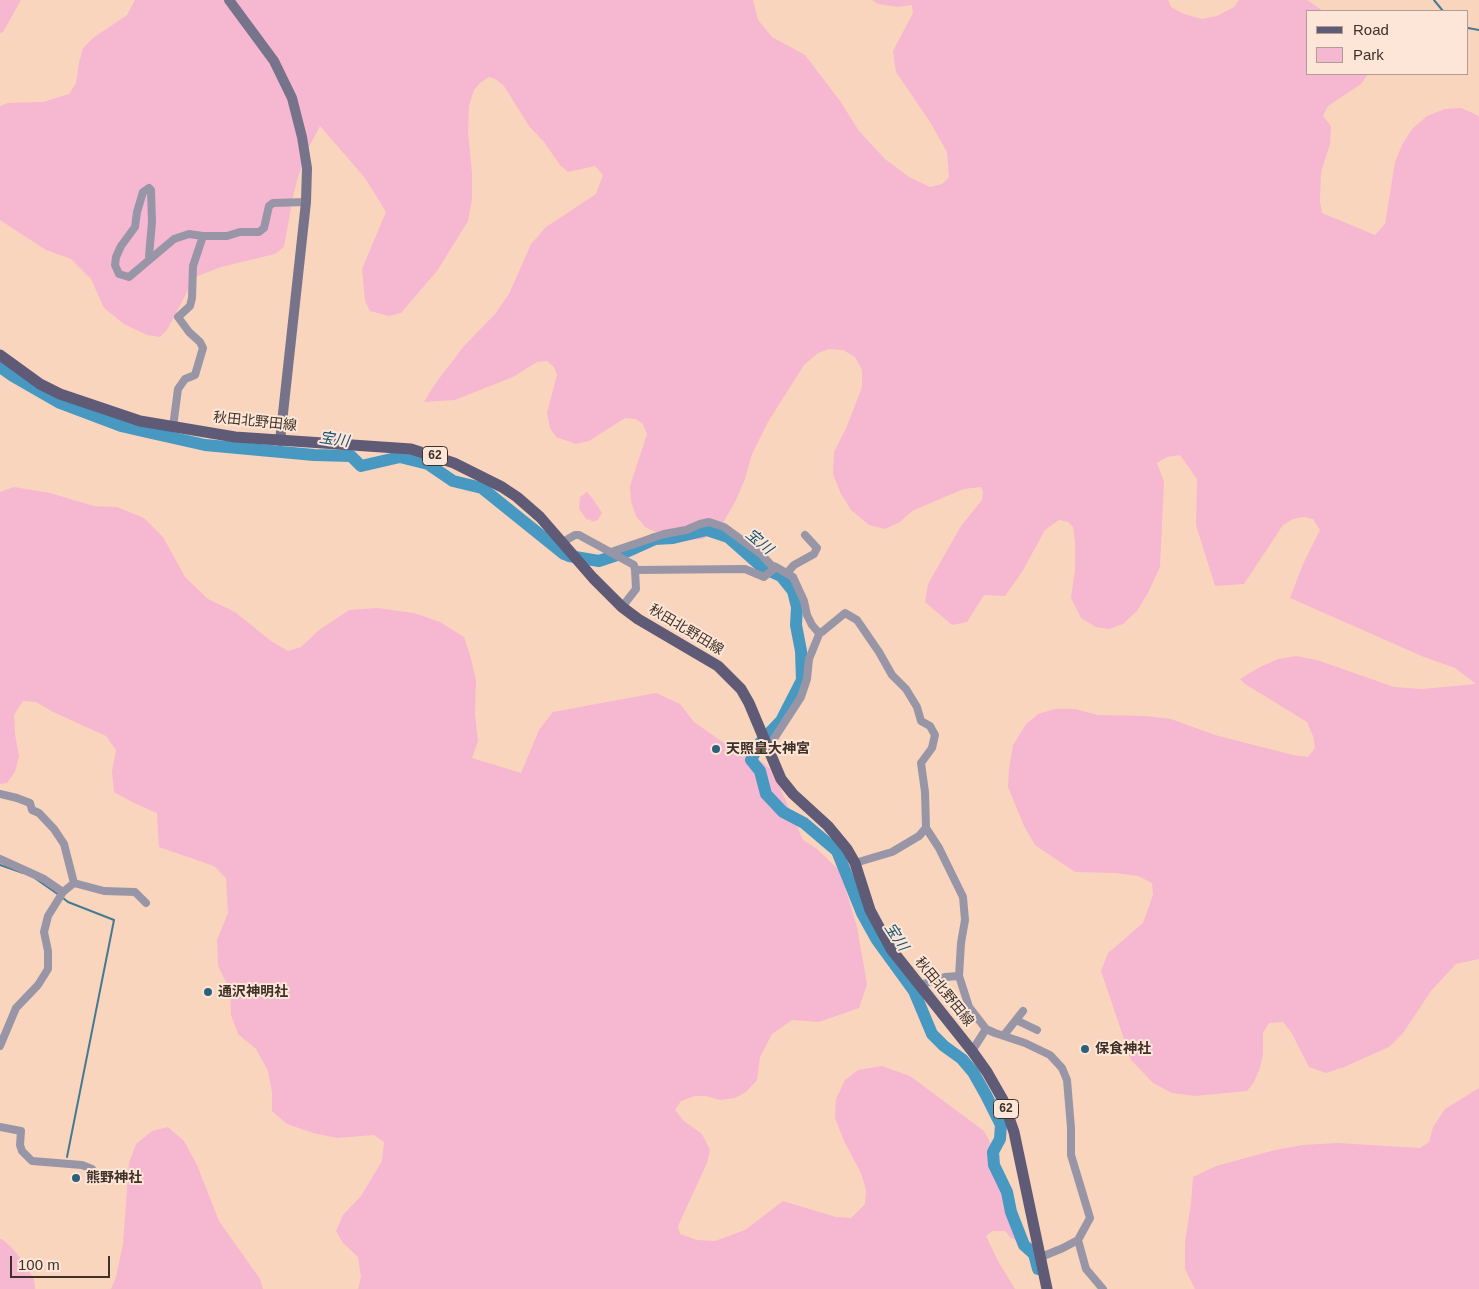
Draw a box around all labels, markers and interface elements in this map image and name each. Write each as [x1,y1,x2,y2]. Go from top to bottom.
legend [1306,10,1469,75]
text: Road [1353,21,1389,38]
text: Park [1353,46,1384,63]
street label: 秋田北野田線 [212,409,298,435]
water label: 宝川 [318,429,350,451]
road number: 62 [422,446,448,466]
water label: 宝川 [742,525,776,559]
street label: 秋田北野田線 [646,601,726,659]
place label: 天照皇大神宮 [726,741,810,757]
marker: 天照皇大神宮 [710,743,722,755]
water label: 宝川 [880,920,912,954]
street label: 秋田北野田線 [911,954,977,1030]
place label: 通沢神明社 [218,984,288,1000]
marker: 通沢神明社 [202,986,214,998]
place label: 保食神社 [1095,1041,1151,1057]
marker: 保食神社 [1079,1043,1091,1055]
road number: 62 [994,1100,1018,1118]
place label: 熊野神社 [86,1170,142,1186]
marker: 熊野神社 [70,1172,82,1184]
scale bar [12,1246,112,1278]
text: 100 m [18,1256,60,1273]

